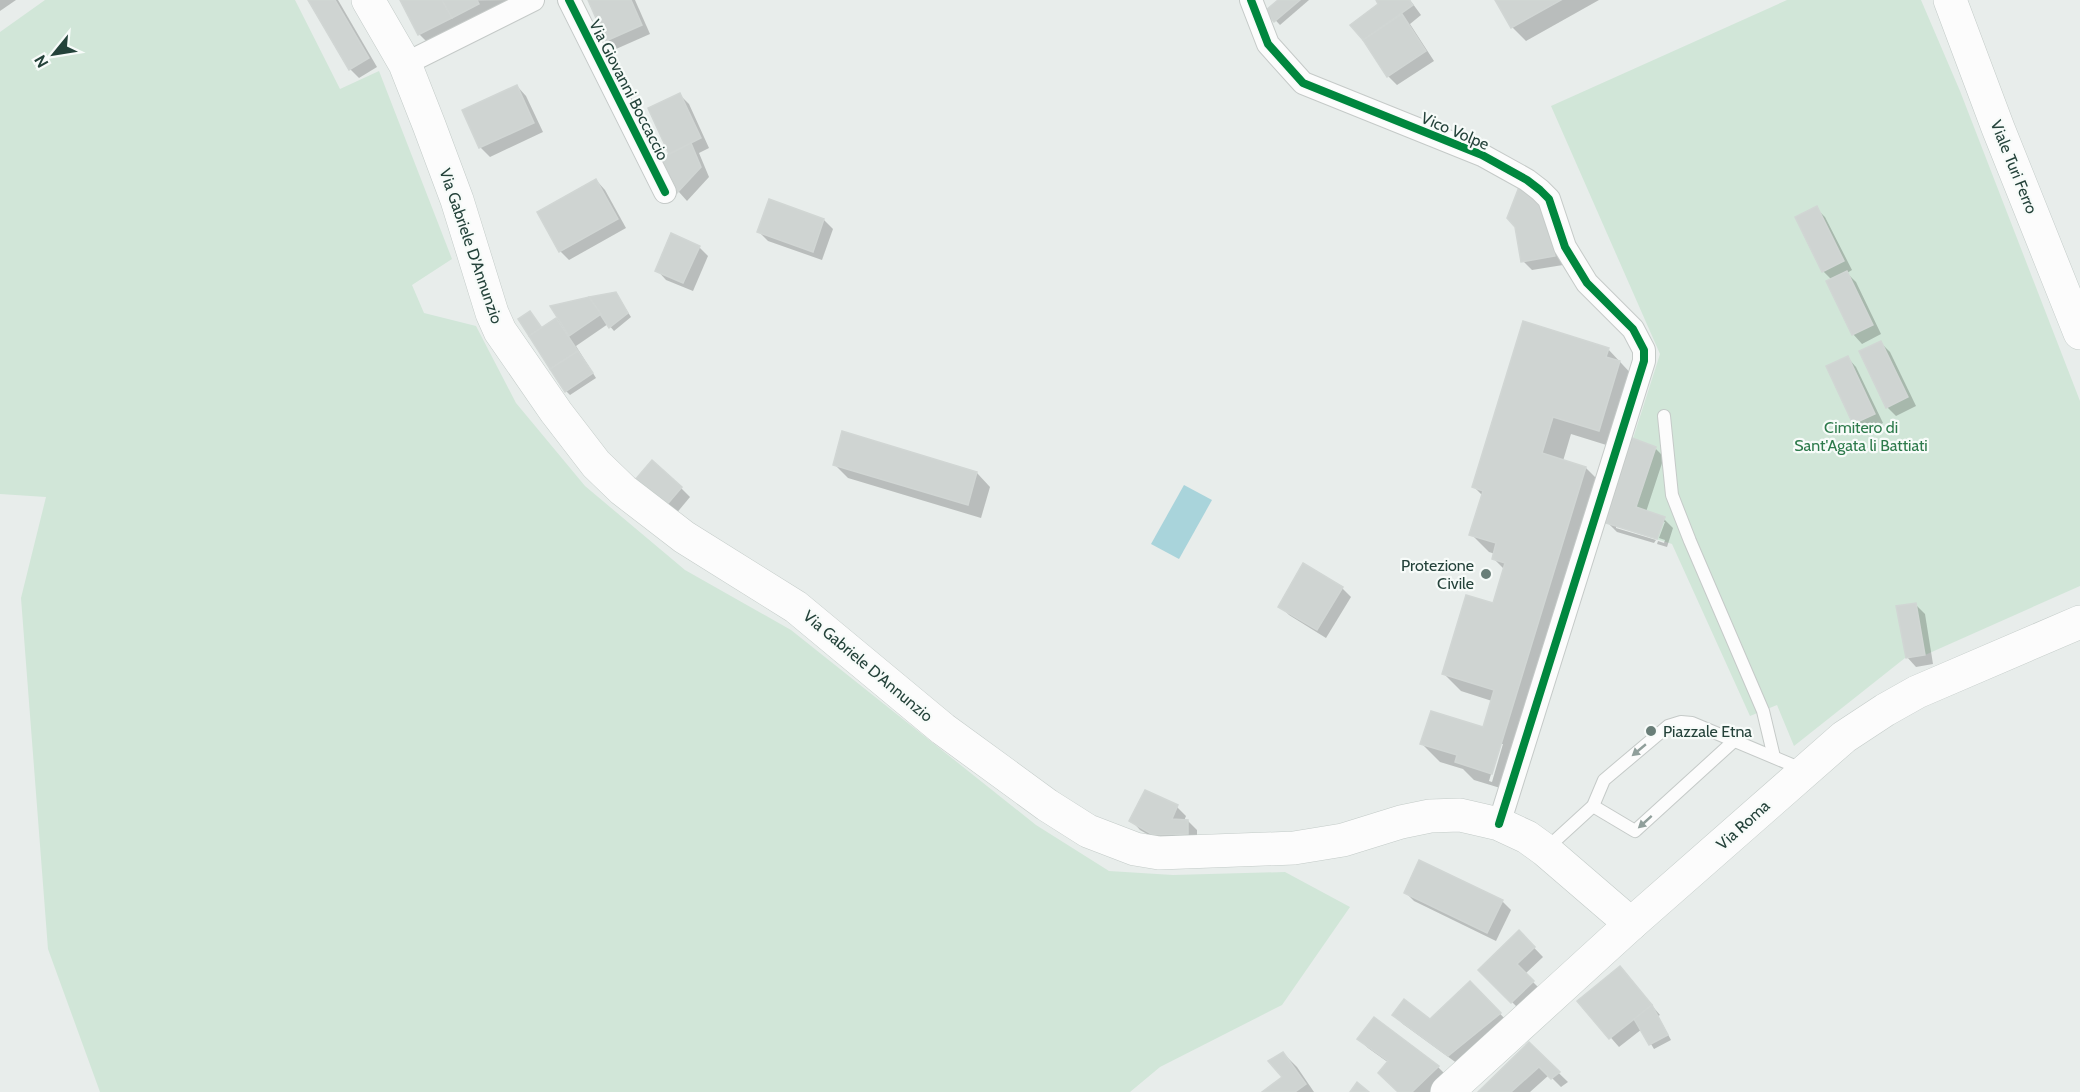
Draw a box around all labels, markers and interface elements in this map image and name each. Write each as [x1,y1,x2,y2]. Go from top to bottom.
street label: Via Giovanni Boccaccio [585,17,673,164]
north arrow [24,24,84,84]
text: N [30,52,52,71]
street label: Vico Volpe [1418,108,1492,154]
street label: Viale Turi Ferro [1987,117,2041,217]
street label: Via Gabriele D'Annunzio [435,166,507,326]
park label: Cimitero di Sant'Agata li Battiati [1794,418,1928,455]
place label: Protezione Civile [1401,556,1474,593]
marker: Protezione Civile [1479,567,1493,581]
street label: Via Gabriele D'Annunzio [799,606,937,726]
place label: Piazzale Etna [1663,722,1752,741]
marker: Piazzale Etna [1644,724,1658,738]
one-way arrow [1631,744,1647,757]
street label: Via Roma [1712,796,1774,854]
one-way arrow [1638,815,1653,829]

